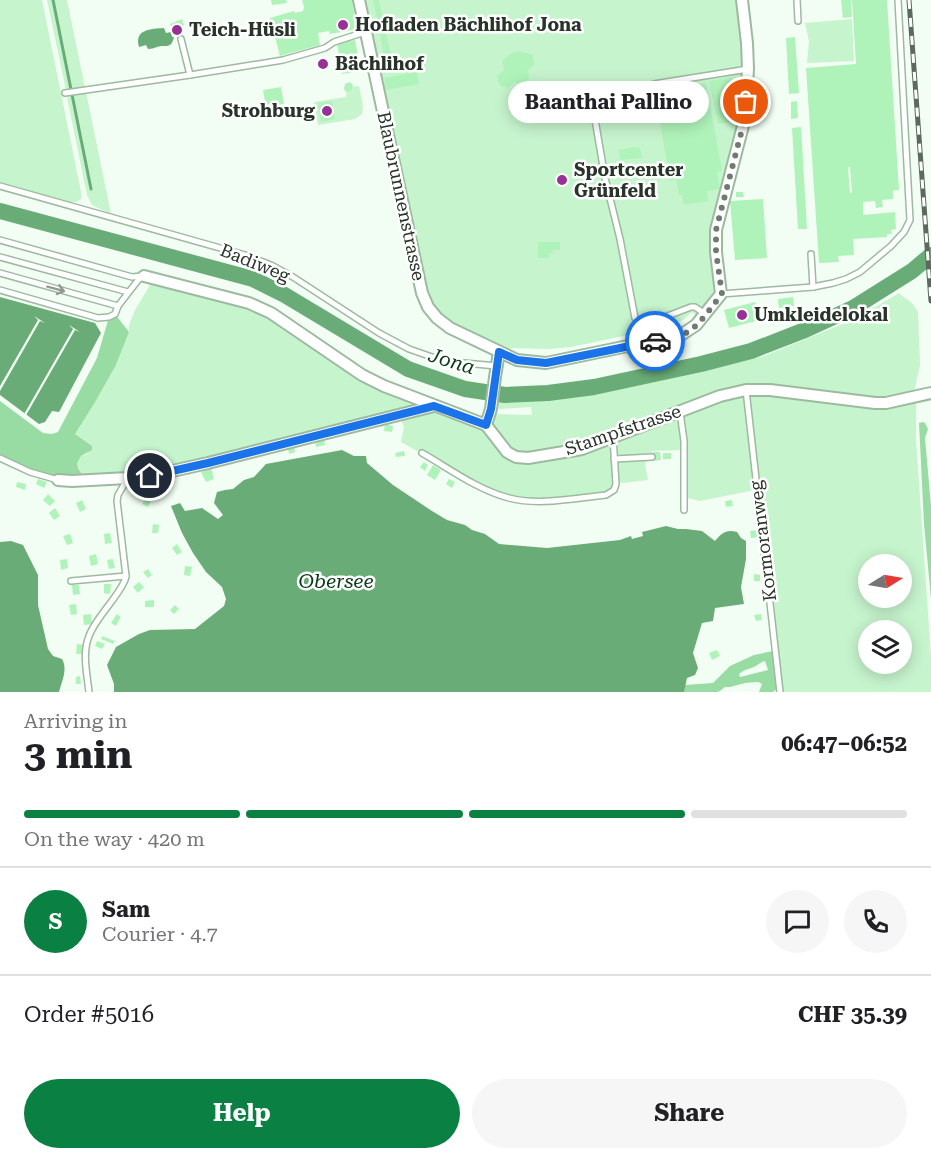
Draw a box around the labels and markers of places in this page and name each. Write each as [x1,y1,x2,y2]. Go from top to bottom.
place label: Hofladen Bächlihof Jona [355,14,582,35]
marker: Hofladen Bächlihof Jona [336,18,350,32]
place label: Teich-Hüsli [189,19,296,40]
marker: Teich-Hüsli [170,23,184,37]
place label: Bächlihof [335,53,425,74]
marker: Bächlihof [316,57,330,71]
pin [720,76,771,127]
callout: Baanthai Pallino [509,81,710,123]
place label: Strohburg [222,100,316,121]
marker: Strohburg [320,104,334,118]
place label: Sportcenter Grünfeld [574,159,683,201]
marker: Sportcenter Grünfeld [555,173,569,187]
place label: Umkleidelokal [754,304,888,325]
marker: Umkleidelokal [735,308,749,322]
pin [124,450,175,501]

